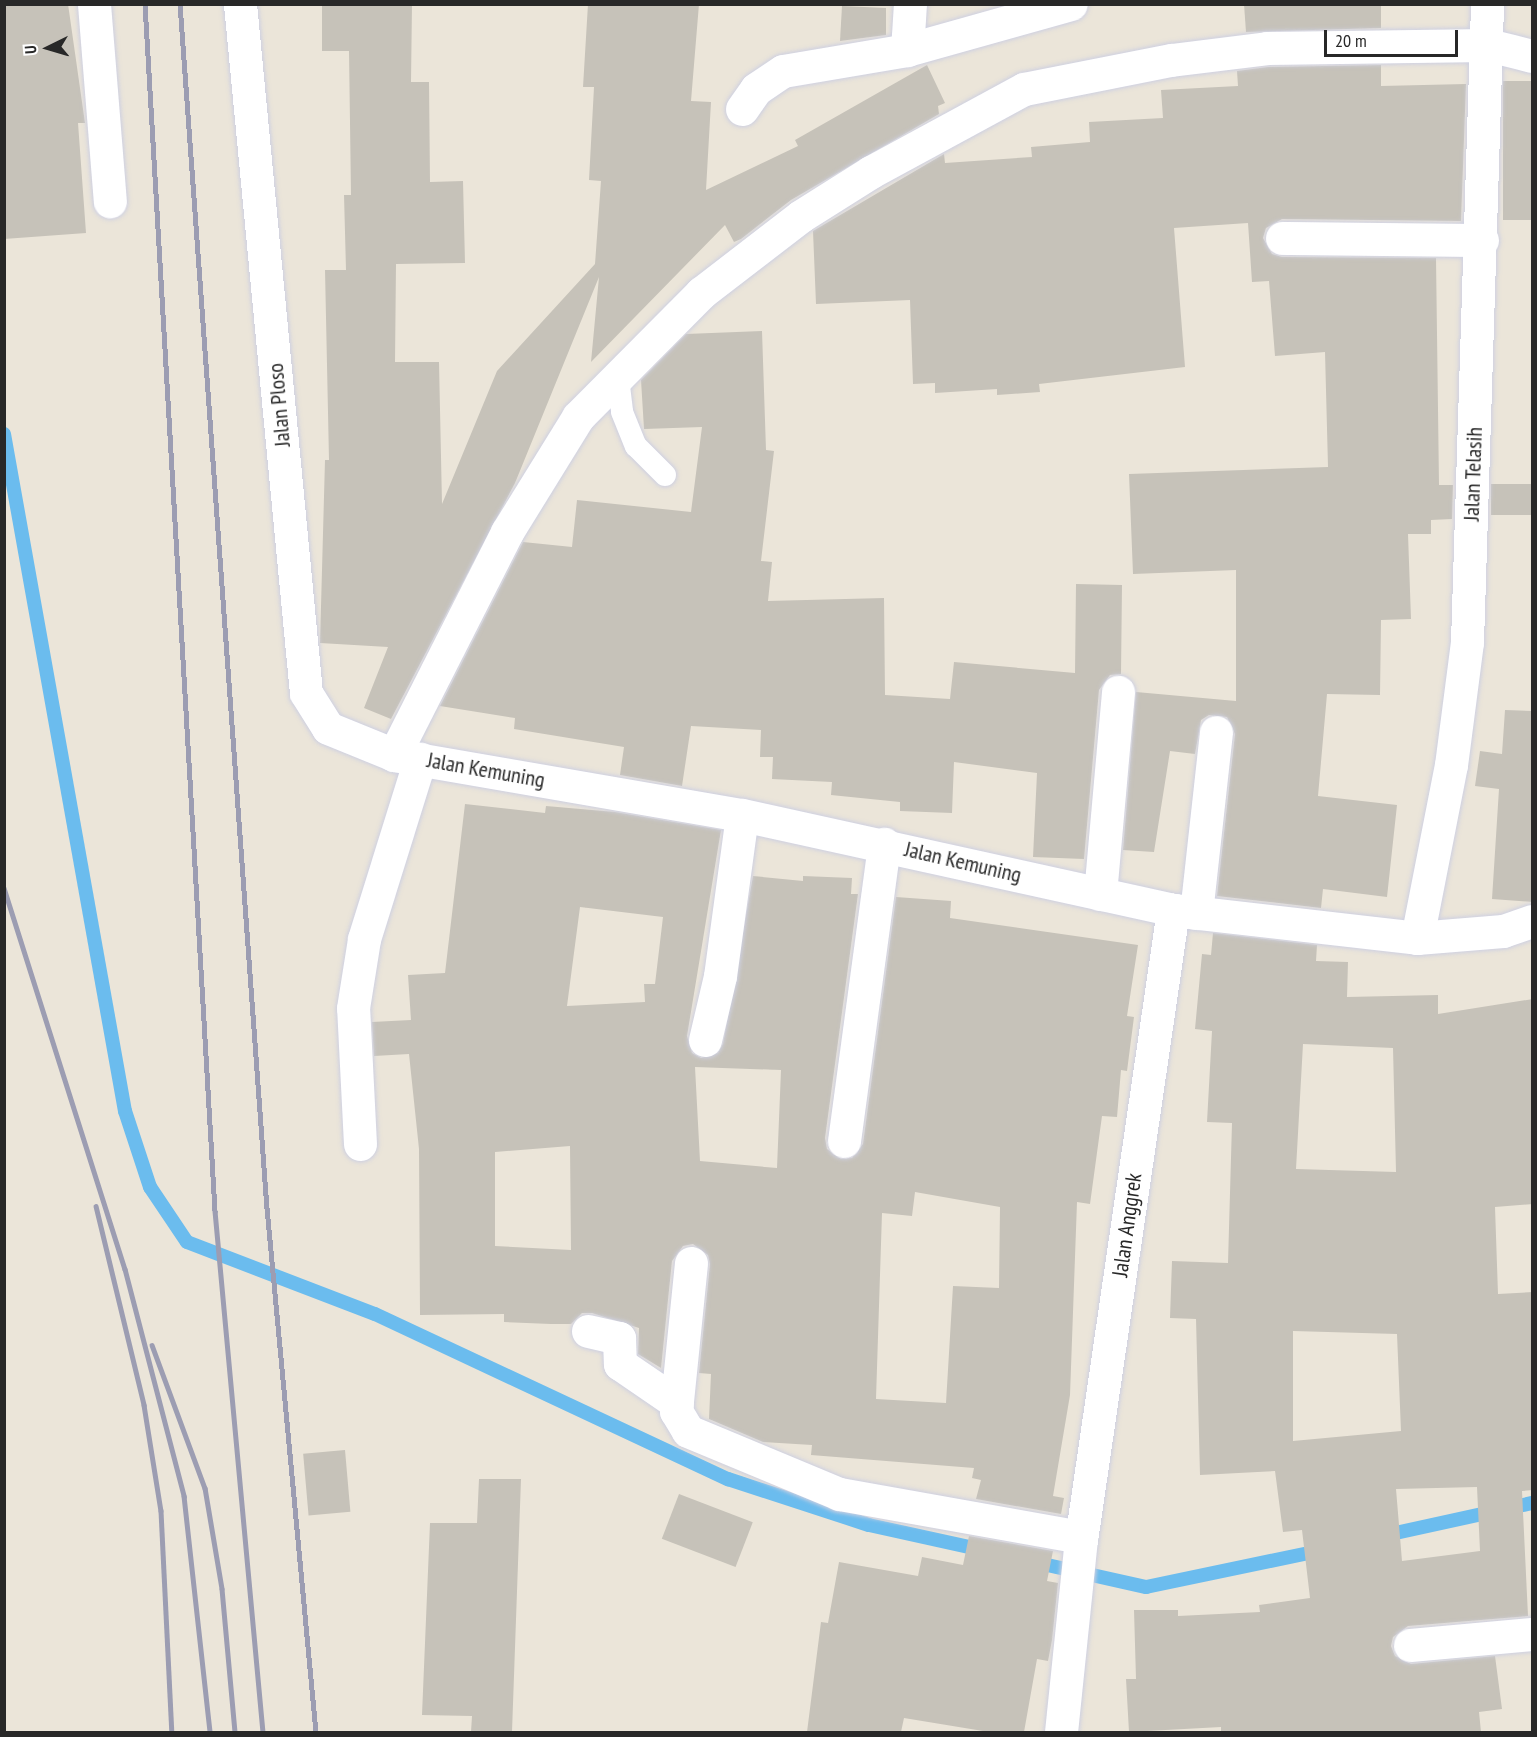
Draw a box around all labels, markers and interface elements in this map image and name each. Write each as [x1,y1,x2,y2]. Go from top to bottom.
north arrow [18,18,78,78]
scale bar [1327,18,1460,56]
text: 20 m [1335,29,1367,52]
text: U [20,45,40,55]
street label: Jalan Ploso [262,362,296,448]
street label: Jalan Telasih [1458,426,1488,522]
street label: Jalan Kemuning [425,747,547,793]
street label: Jalan Kemuning [902,836,1024,888]
street label: Jalan Anggrek [1107,1171,1147,1279]

